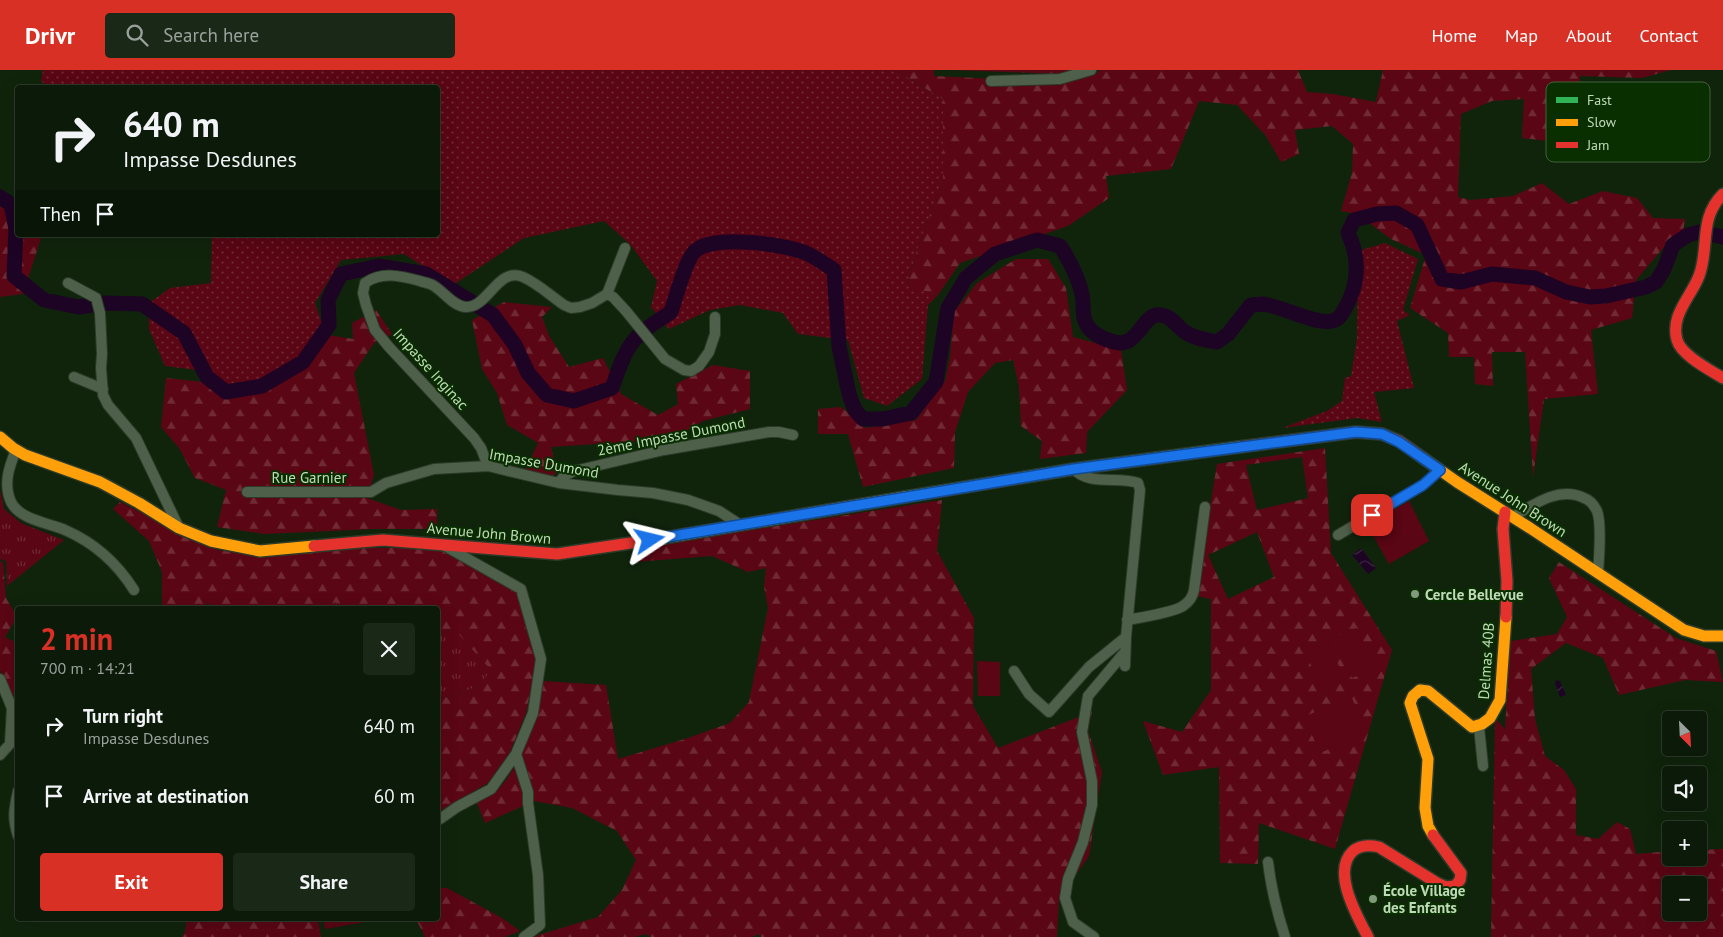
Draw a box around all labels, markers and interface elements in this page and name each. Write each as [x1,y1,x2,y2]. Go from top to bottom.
search box [105,13,455,58]
text: Drivr [25,20,75,51]
icon: search [123,21,151,49]
text: Search here [163,23,259,47]
text: Home [1431,24,1477,47]
text: Map [1505,24,1538,47]
text: About [1566,24,1612,47]
text: Contact [1640,24,1698,47]
legend [1546,82,1710,162]
text: Fast [1587,91,1612,109]
text: 640 m [123,101,220,147]
icon: right [40,105,105,170]
text: Slow [1587,113,1617,131]
text: Jam [1586,136,1609,154]
text: Impasse Desdunes [123,145,297,173]
icon: arrive [91,200,119,228]
text: Then [40,202,81,226]
street label: Impasse Inginac [389,324,473,414]
street label: 2ème Impasse Dumond [595,412,747,460]
street label: Impasse Dumond [488,444,600,482]
street label: Avenue John Brown [1456,457,1570,541]
street label: Rue Garnier [271,468,347,487]
pin [1351,494,1393,536]
icon: arrive [1358,501,1386,529]
position arrow [623,513,675,565]
street label: Avenue John Brown [426,518,552,548]
place label: Cercle Bellevue [1425,585,1524,604]
marker: Cercle Bellevue [1409,588,1421,600]
text: 2 min [40,619,113,658]
street label: Delmas 40B [1474,622,1498,700]
button: close [363,623,415,675]
text: 700 m · 14:21 [40,658,135,678]
text: Turn right [83,704,163,728]
north arrow [1662,711,1708,756]
map controls [1662,711,1707,921]
icon: right [40,712,68,740]
text: 640 m [363,714,415,738]
text: Impasse Desdunes [83,728,209,748]
button: sound [1662,766,1707,811]
icon: arrive [40,782,68,810]
text: Arrive at destination [83,784,249,808]
text: 60 m [374,784,415,808]
button: + [1662,821,1707,866]
button: Exit [40,853,223,911]
button: Share [233,853,415,911]
button: − [1662,876,1707,921]
place label: École Village des Enfants [1383,881,1466,917]
marker: École Village des Enfants [1367,893,1379,905]

